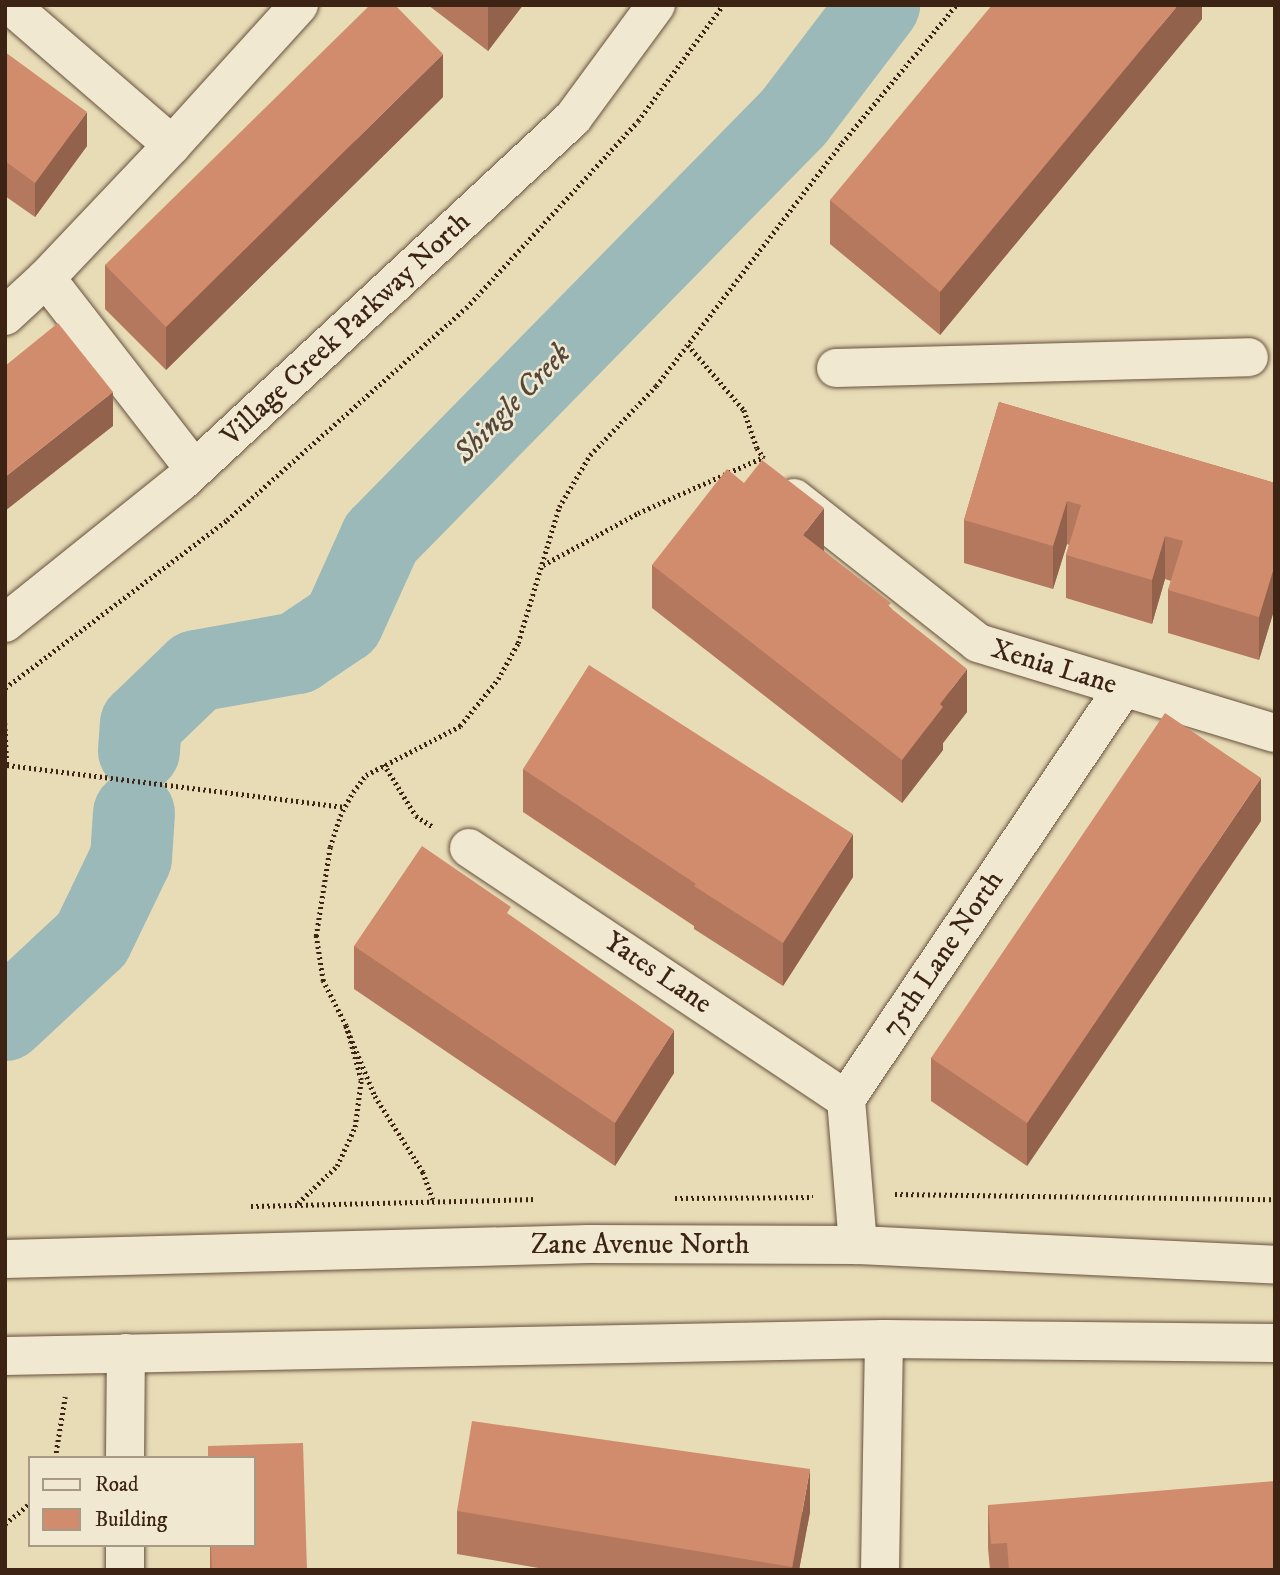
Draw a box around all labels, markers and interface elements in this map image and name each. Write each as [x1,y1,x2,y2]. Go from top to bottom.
street label: Village Creek Parkway North [215,205,477,453]
water label: Shingle Creek [447,337,579,471]
street label: Xenia Lane [987,632,1121,702]
street label: 75th Lane North [875,865,1011,1043]
street label: Yates Lane [598,925,718,1021]
street label: Zane Avenue North [531,1228,749,1262]
legend [28,1456,256,1547]
text: Road [95,1472,139,1498]
text: Building [95,1507,167,1533]

